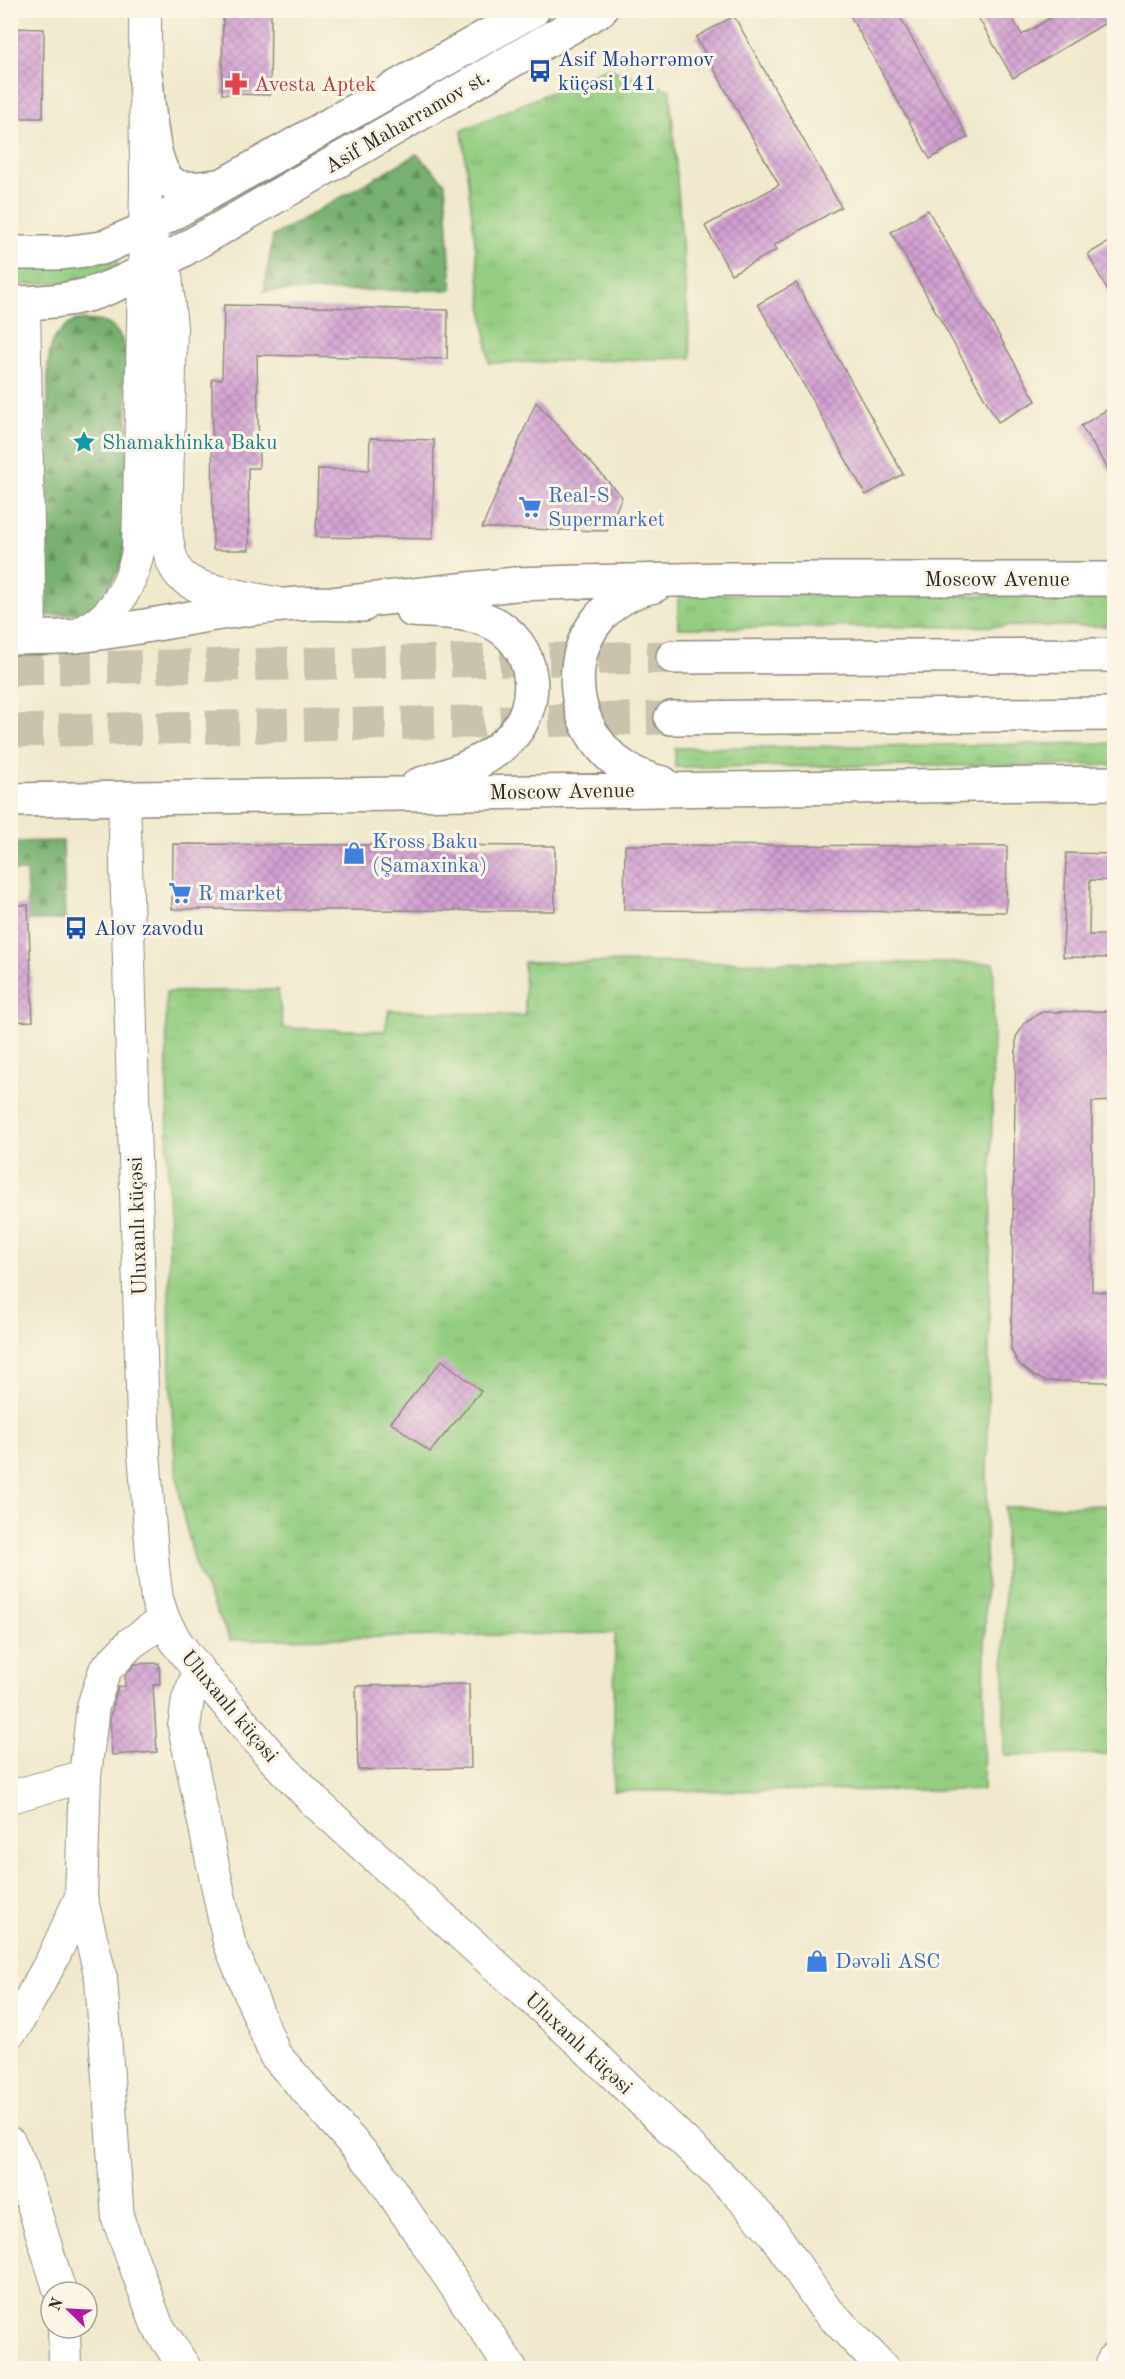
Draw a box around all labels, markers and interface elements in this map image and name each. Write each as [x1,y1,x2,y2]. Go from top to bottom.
place label: Asif Məhərrəmov küçəsi 141 [558,50,714,95]
bus stop icon: Asif Məhərrəmov küçəsi 141 [527,58,553,84]
street label: Asif Maharramov st. [322,67,494,178]
pharmacy icon: Avesta Aptek [223,71,249,97]
place label: Avesta Aptek [254,75,376,96]
place icon: Shamakhinka Baku [71,429,97,455]
place label: Shamakhinka Baku [102,433,277,454]
place label: Real-S Supermarket [548,486,665,531]
supermarket icon: Real-S Supermarket [517,494,543,520]
street label: Moscow Avenue [924,570,1070,591]
street label: Moscow Avenue [489,781,635,804]
place label: Kross Baku (Şamaxinka) [372,832,487,877]
shop icon: Kross Baku (Şamaxinka) [341,840,367,866]
supermarket icon: R market [167,880,193,906]
place label: R market [198,884,283,905]
bus stop icon: Alov zavodu [63,915,89,941]
place label: Alov zavodu [94,919,204,940]
street label: Uluxanlı küçəsi [126,1156,151,1296]
street label: Uluxanlı küçəsi [176,1647,282,1767]
shop icon: Dəvəli ASC [804,1948,830,1974]
place label: Dəvəli ASC [835,1952,940,1973]
street label: Uluxanlı küçəsi [520,1989,636,2099]
north arrow [39,2280,99,2340]
text: N [47,2295,67,2314]

